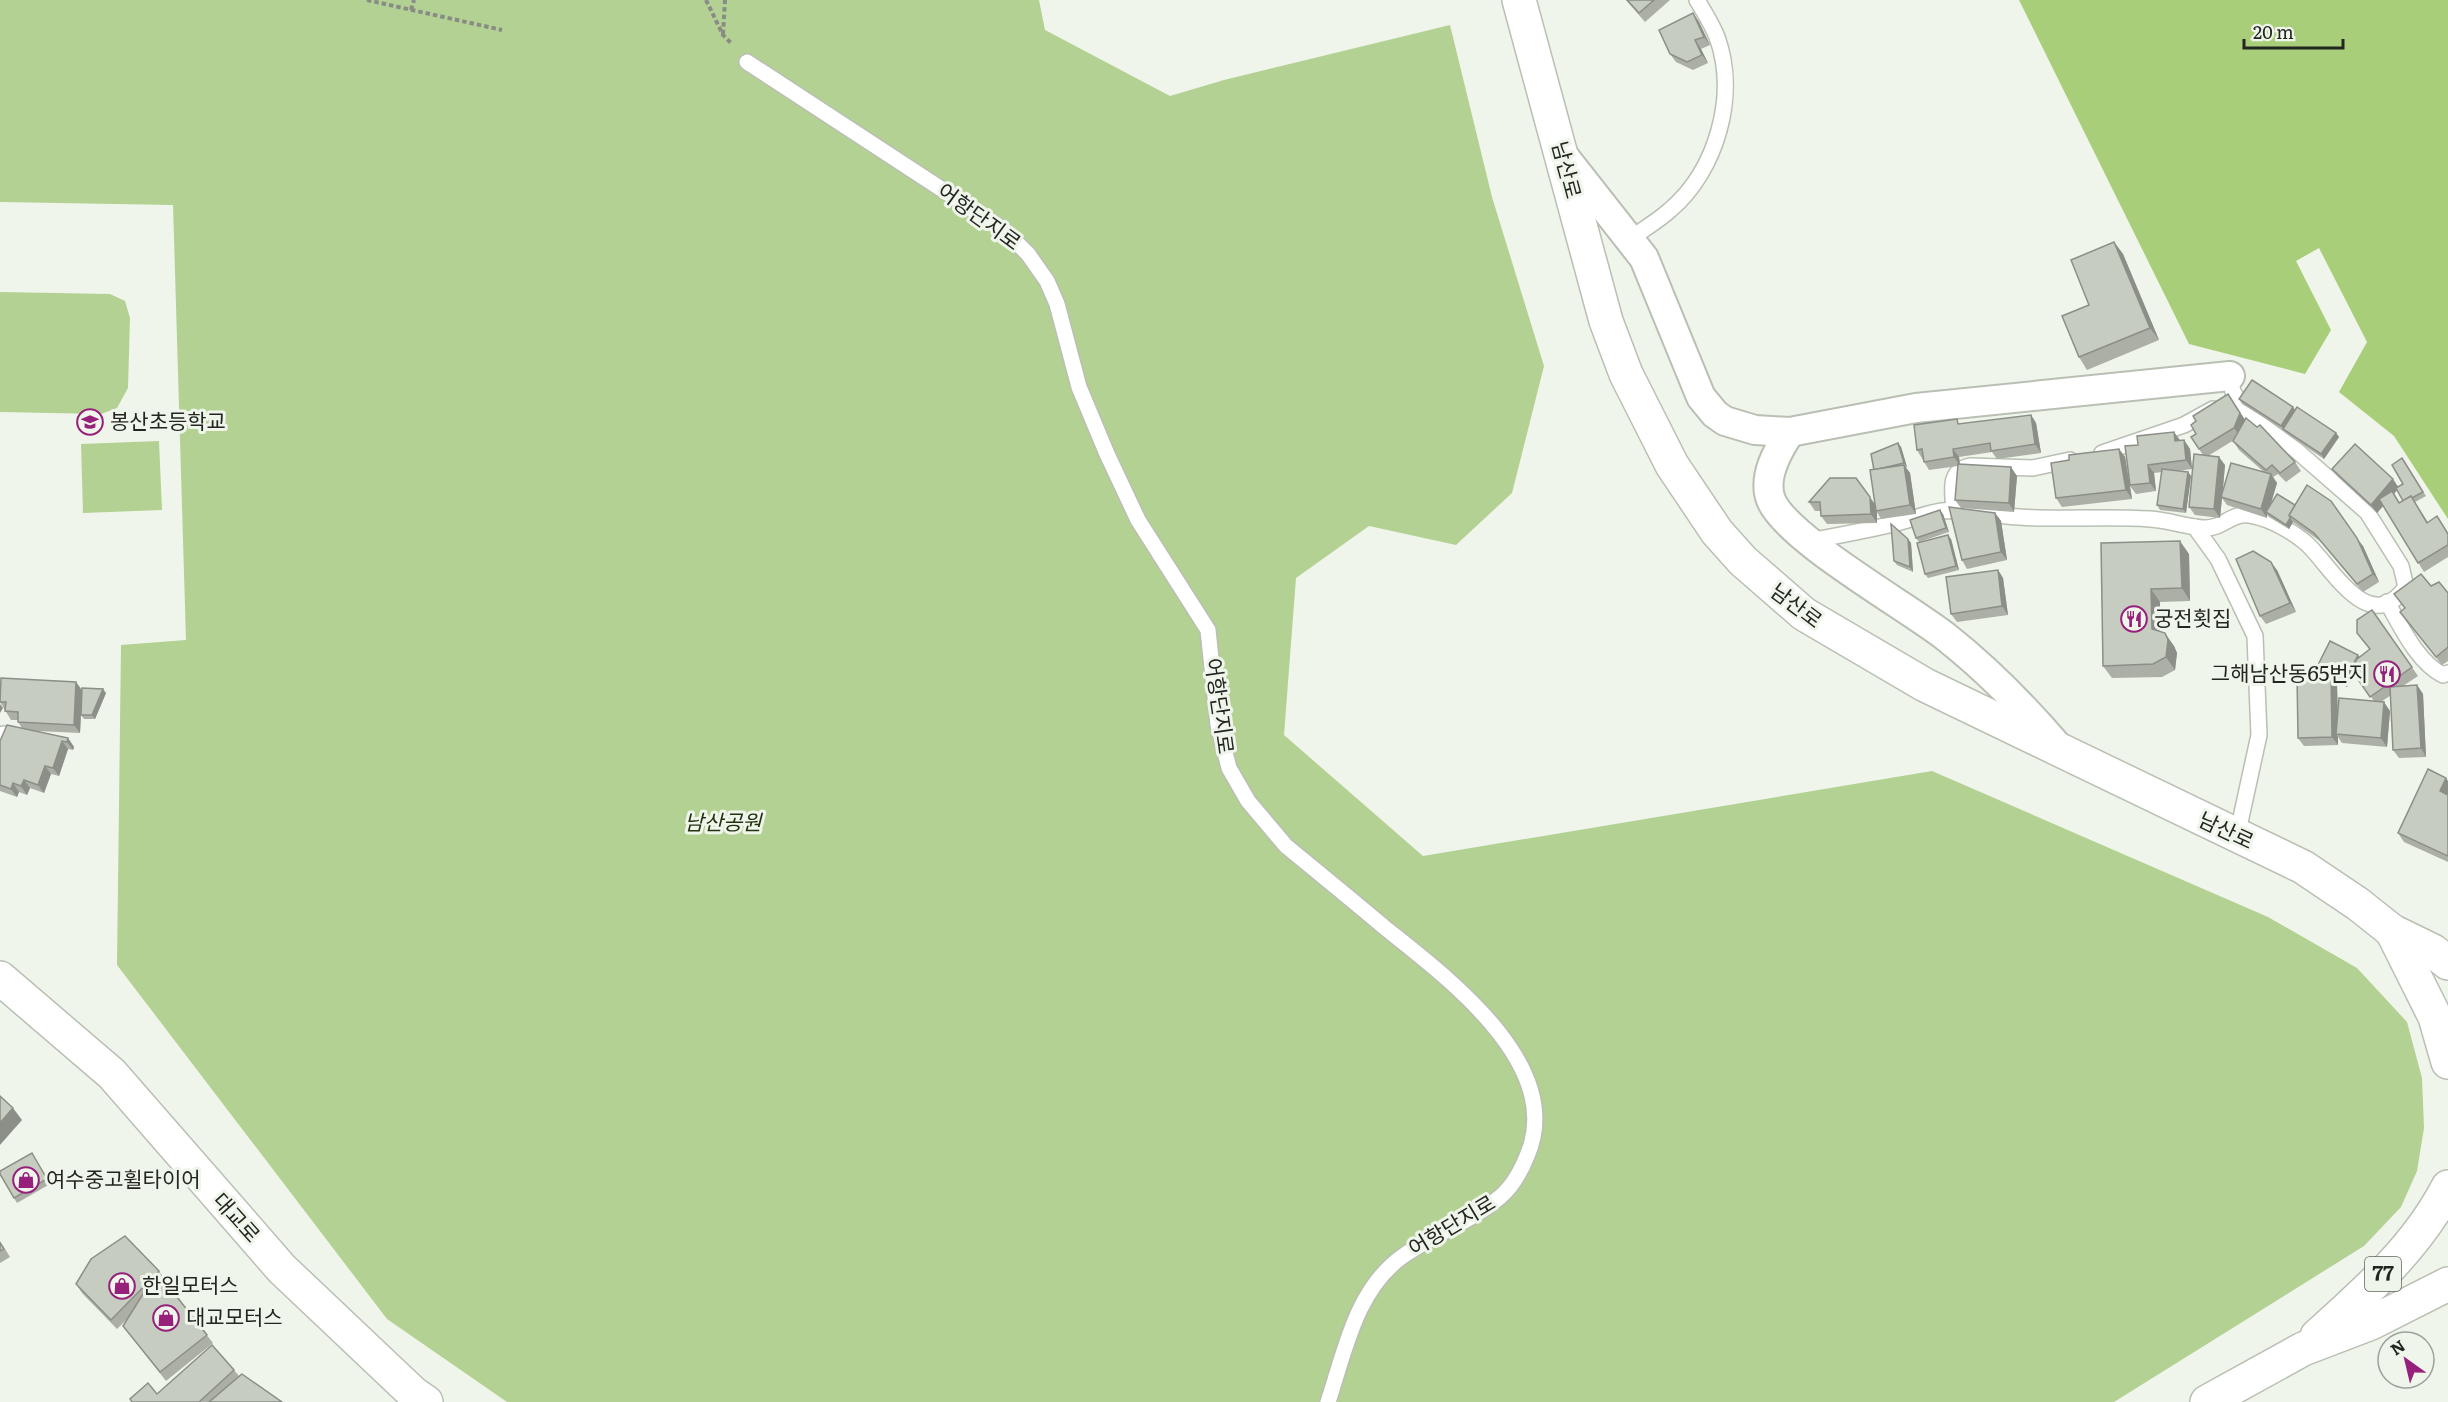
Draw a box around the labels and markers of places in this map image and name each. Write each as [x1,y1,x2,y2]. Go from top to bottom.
place label: 봉산초등학교 [110,404,226,435]
school or university icon: 봉산초등학교 [75,407,105,437]
place label: 궁전횟집 [2154,601,2231,632]
restaurant icon: 궁전횟집 [2119,604,2149,634]
place label: 그해남산동65번지 [2211,656,2368,687]
restaurant icon: 그해남산동65번지 [2372,659,2402,689]
place label: 여수중고휠타이어 [46,1162,201,1193]
shop icon: 여수중고휠타이어 [11,1165,41,1195]
place label: 한일모터스 [142,1268,239,1299]
shop icon: 한일모터스 [107,1271,137,1301]
place label: 대교모터스 [186,1300,283,1331]
shop icon: 대교모터스 [151,1303,181,1333]

